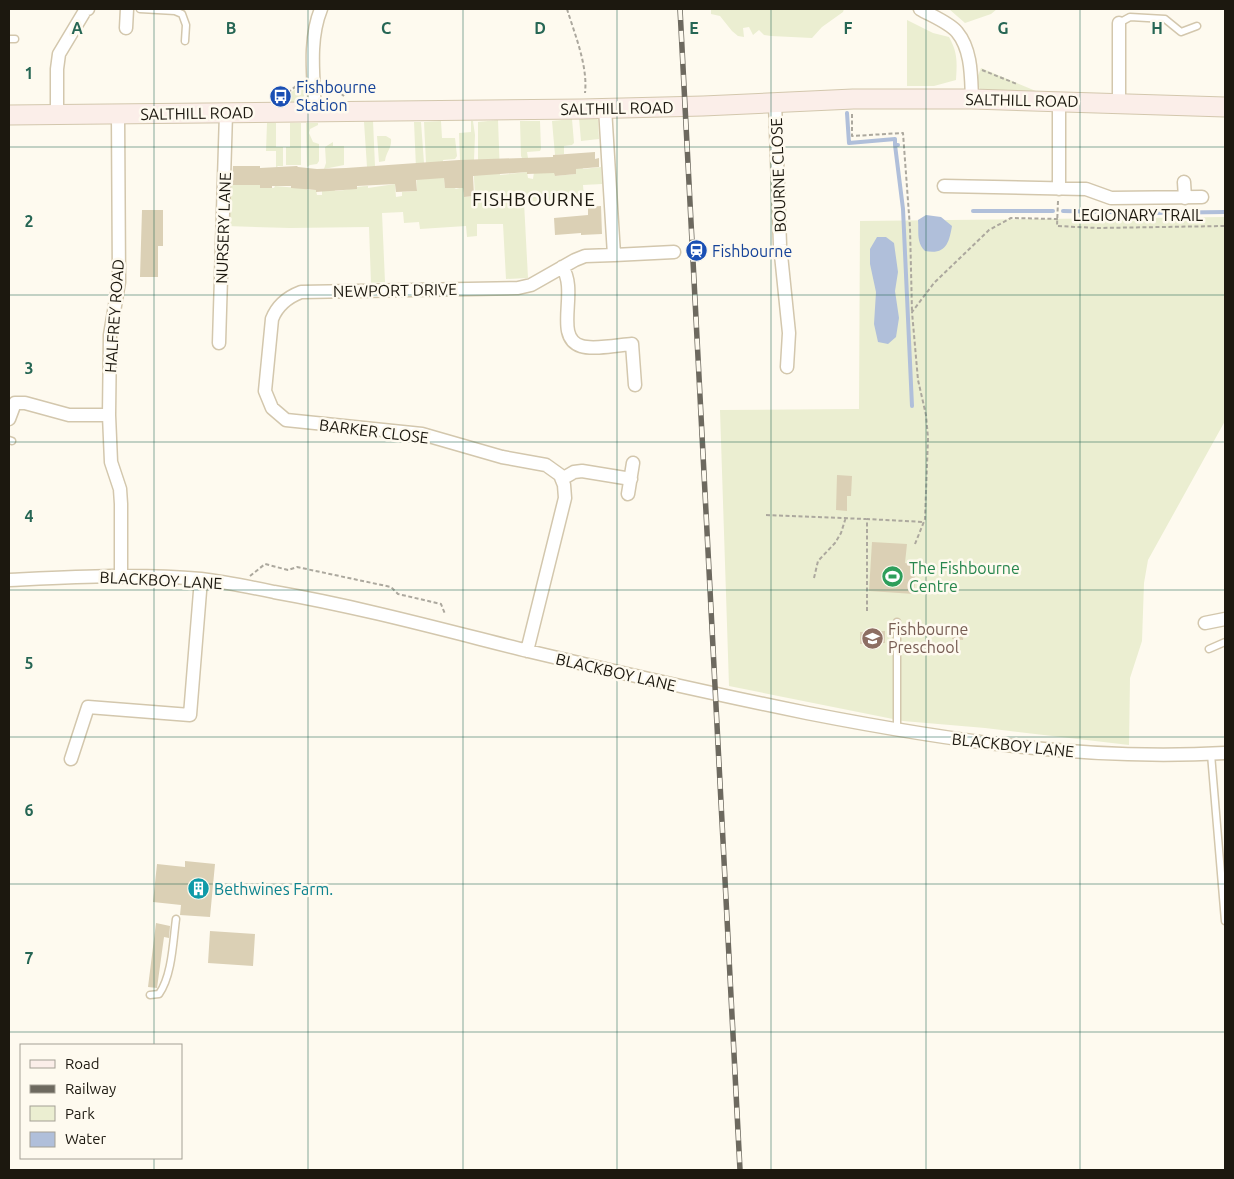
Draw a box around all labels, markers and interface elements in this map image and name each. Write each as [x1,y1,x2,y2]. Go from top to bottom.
text: A [71,19,83,37]
text: B [226,19,236,37]
text: C [381,19,391,37]
text: D [534,19,546,37]
text: E [689,19,699,37]
text: F [844,19,853,37]
text: G [997,19,1009,37]
text: H [1151,19,1163,37]
text: 1 [24,64,34,82]
place label: Fishbourne Station [296,78,376,114]
bus stop icon: Fishbourne Station [268,84,292,108]
street label: SALTHILL ROAD [965,90,1079,110]
street label: SALTHILL ROAD [560,98,674,118]
street label: SALTHILL ROAD [140,103,254,123]
street label: BOURNE CLOSE [767,117,789,233]
street label: NURSERY LANE [212,172,234,284]
district label: FISHBOURNE [472,188,596,210]
street label: LEGIONARY TRAIL [1073,206,1203,224]
text: 2 [24,212,34,230]
station icon: Fishbourne [684,239,708,263]
place label: Fishbourne [712,242,792,260]
street label: HALFREY ROAD [101,259,127,373]
street label: NEWPORT DRIVE [333,280,457,300]
text: 3 [24,359,34,377]
street label: BARKER CLOSE [318,415,430,447]
text: 4 [24,507,34,525]
place label: The Fishbourne Centre [909,559,1020,595]
sports icon: The Fishbourne Centre [881,565,905,589]
street label: BLACKBOY LANE [99,568,223,592]
place label: Fishbourne Preschool [888,620,968,656]
school or university icon: Fishbourne Preschool [860,626,884,650]
street label: BLACKBOY LANE [554,649,678,695]
text: 5 [24,654,34,672]
street label: BLACKBOY LANE [951,730,1075,760]
text: 6 [24,801,34,819]
building icon: Bethwines Farm. [186,877,210,901]
place label: Bethwines Farm. [214,880,333,898]
text: 7 [24,949,34,967]
legend [20,1044,182,1159]
text: Road [65,1055,100,1072]
text: Railway [65,1080,116,1097]
text: Park [65,1105,95,1122]
text: Water [65,1130,106,1147]

